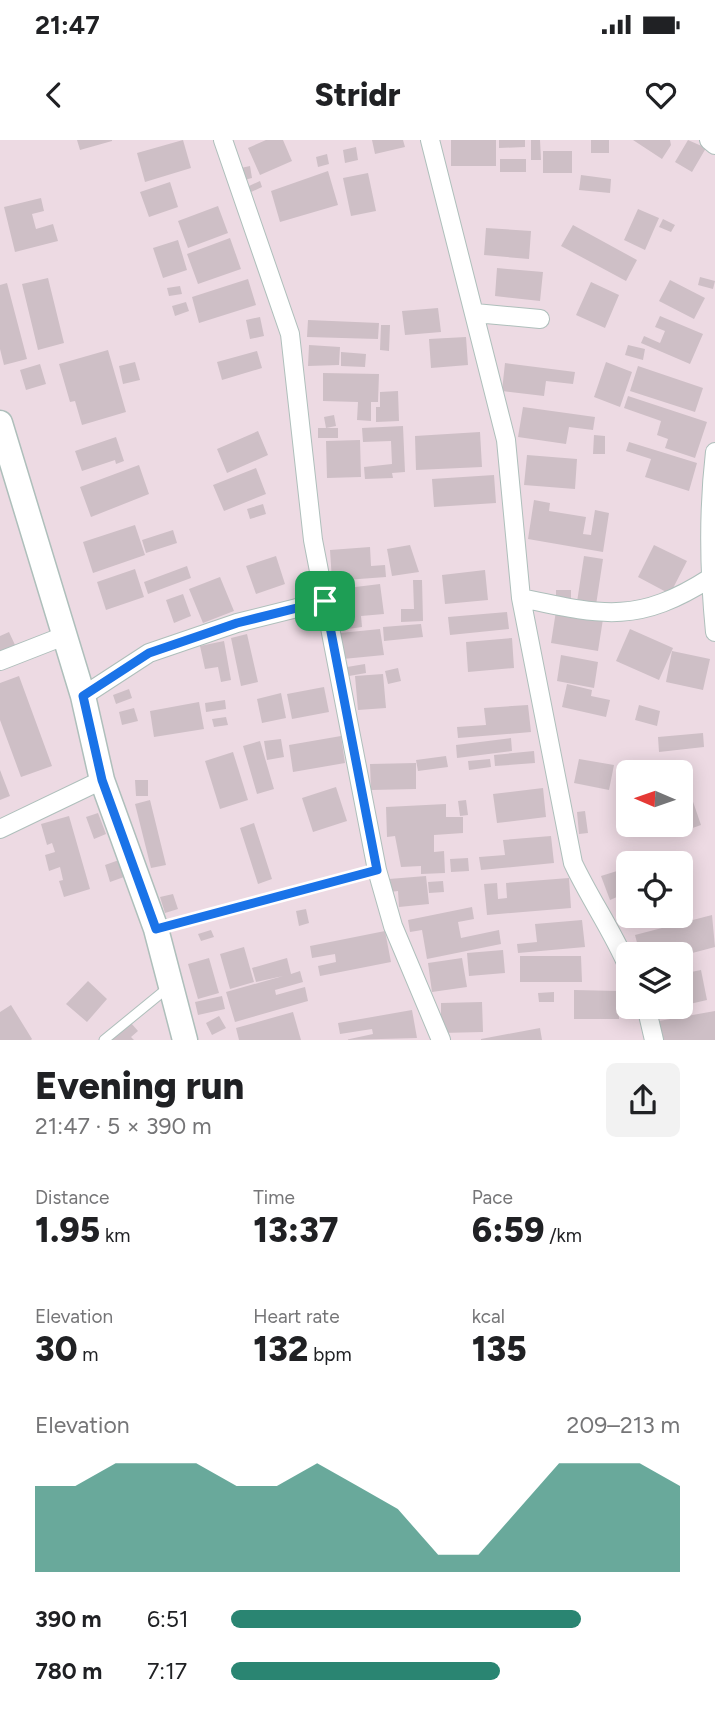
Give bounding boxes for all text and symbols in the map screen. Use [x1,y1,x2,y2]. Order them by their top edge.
text: 21:47 [35,9,100,41]
icon: back [35,76,73,114]
text: Stridr [314,76,401,114]
icon: heart [642,76,680,114]
pin [295,571,355,631]
icon: arrive [306,582,344,620]
north arrow [616,760,693,836]
map controls [616,760,693,1019]
button: locate [616,851,693,928]
button: layers [616,942,693,1019]
text: Evening run [35,1063,244,1109]
button: share [606,1063,680,1137]
text: 21:47 · 5 × 390 m [35,1112,211,1140]
text: Distance [35,1186,109,1209]
text: Time [253,1186,295,1209]
text: Pace [472,1186,513,1209]
text: 1.95 [35,1209,100,1251]
text: 13:37 [253,1209,339,1251]
text: 6:59 [472,1209,544,1251]
text: km [100,1224,130,1247]
text: /km [544,1224,582,1247]
text: Elevation [35,1305,113,1328]
text: Heart rate [253,1305,340,1328]
text: kcal [472,1305,505,1328]
text: 30 [35,1328,77,1370]
text: 132 [253,1328,308,1370]
text: 135 [472,1328,527,1370]
text: m [77,1343,98,1366]
text: bpm [308,1343,352,1366]
text: Elevation [35,1411,130,1439]
text: 209–213 m [567,1411,680,1439]
text: 390 m [35,1605,102,1633]
text: 6:51 [147,1605,189,1633]
text: 780 m [35,1657,102,1685]
text: 7:17 [147,1657,187,1685]

